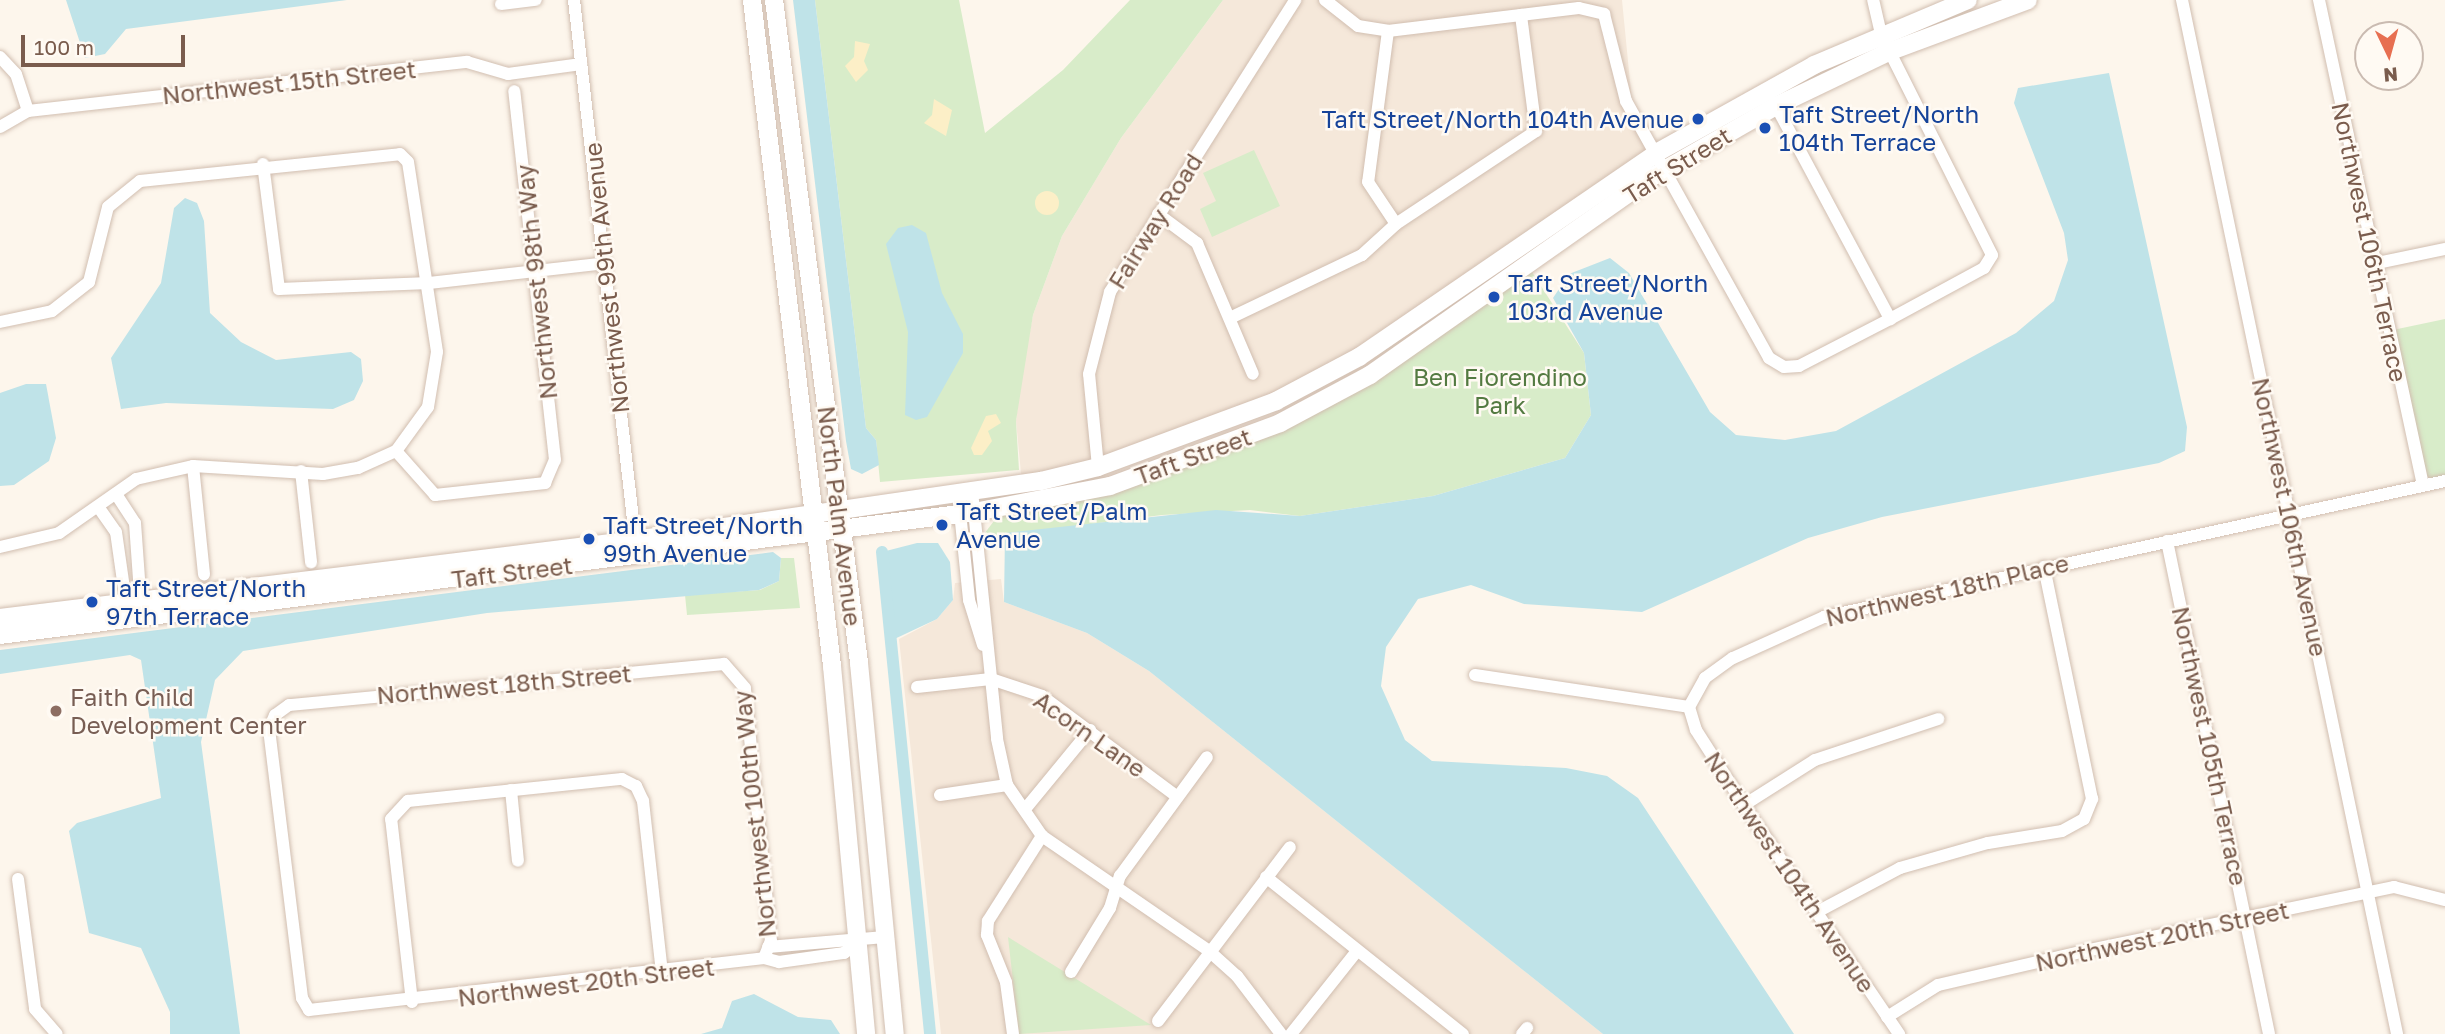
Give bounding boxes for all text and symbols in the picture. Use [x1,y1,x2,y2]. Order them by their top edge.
scale bar [24,21,189,65]
north arrow [2354,21,2424,91]
text: 100 m [34,34,94,60]
street label: Northwest 15th Street [161,54,417,110]
text: N [2383,63,2399,88]
place label: Taft Street/North 104th Terrace [1779,100,1979,156]
street label: Northwest 106th Terrace [2326,100,2414,384]
place label: Taft Street/North 104th Avenue [1321,105,1684,133]
marker: Taft Street/North 104th Avenue [1690,111,1706,127]
street label: Taft Street [1618,120,1736,210]
marker: Taft Street/North 104th Terrace [1757,120,1773,136]
street label: Northwest 99th Avenue [577,141,635,415]
street label: Fairway Road [1102,148,1208,294]
street label: Northwest 98th Way [509,163,563,401]
place label: Taft Street/North 103rd Avenue [1508,269,1708,325]
marker: Taft Street/North 103rd Avenue [1486,289,1502,305]
park label: Ben Fiorendino Park [1413,363,1587,419]
street label: Northwest 106th Avenue [2246,375,2334,659]
street label: North Palm Avenue [812,404,868,628]
street label: Taft Street [1131,422,1255,490]
place label: Taft Street/Palm Avenue [956,497,1147,553]
place label: Taft Street/North 99th Avenue [603,511,803,567]
marker: Taft Street/Palm Avenue [934,517,950,533]
marker: Taft Street/North 99th Avenue [581,531,597,547]
street label: Northwest 18th Place [1823,548,2071,632]
street label: Taft Street [450,550,574,594]
place label: Taft Street/North 97th Terrace [106,574,306,630]
marker: Taft Street/North 97th Terrace [84,594,100,610]
street label: Northwest 105th Terrace [2166,604,2254,888]
street label: Northwest 18th Street [375,659,633,709]
place label: Faith Child Development Center [70,683,307,739]
street label: Acorn Lane [1029,685,1151,783]
street label: Northwest 100th Way [727,689,781,939]
marker: Faith Child Development Center [48,703,64,719]
street label: Northwest 104th Avenue [1699,746,1881,998]
street label: Northwest 20th Street [2033,895,2291,977]
street label: Northwest 20th Street [456,952,716,1012]

